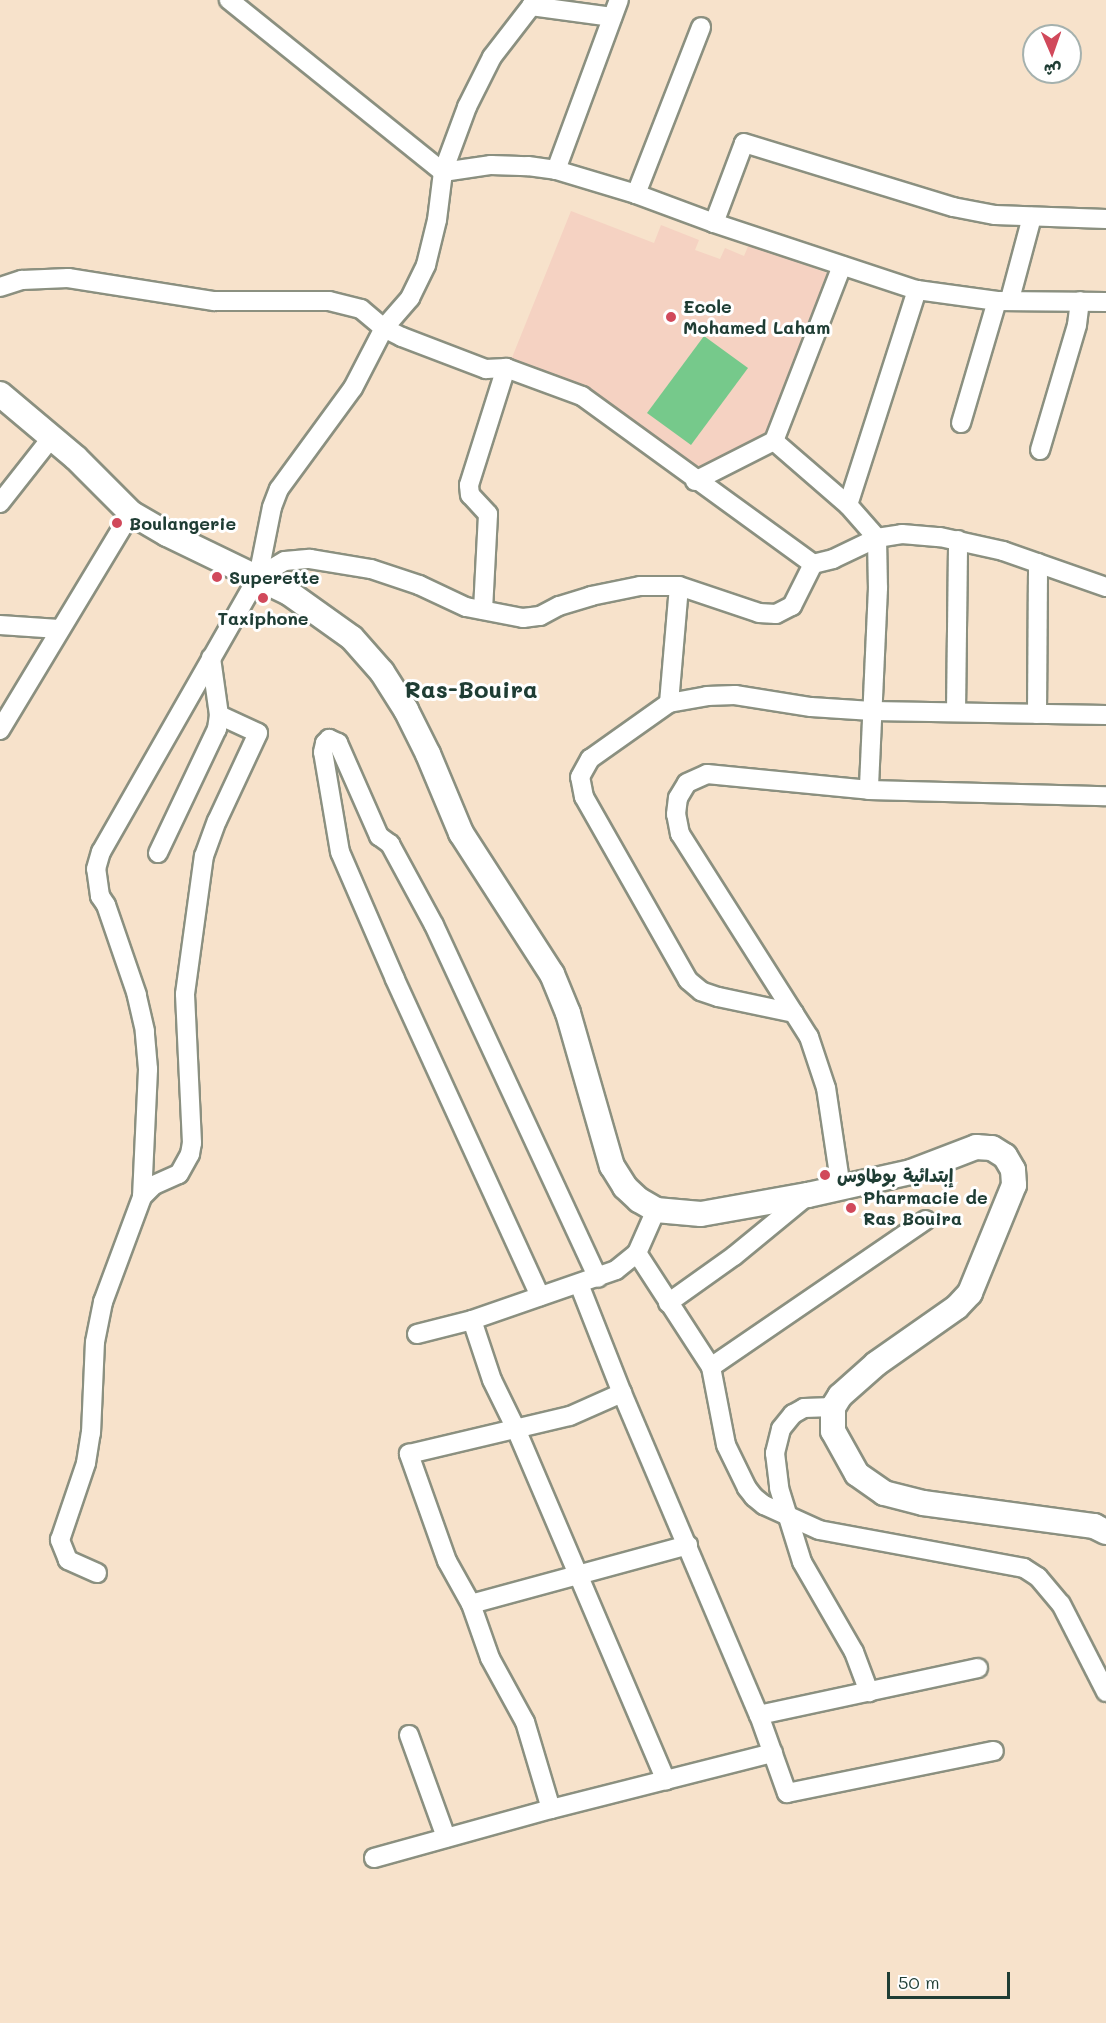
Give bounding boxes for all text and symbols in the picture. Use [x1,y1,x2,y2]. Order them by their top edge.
north arrow [1022,24,1082,84]
text: ش [1043,60,1062,81]
place label: Ecole Mohamed Laham [683,296,830,338]
marker: Ecole Mohamed Laham [664,310,678,324]
place label: Boulangerie [129,512,236,534]
marker: Boulangerie [110,516,124,530]
place label: Superette [229,566,319,588]
marker: Superette [210,570,224,584]
marker: Taxiphone [256,591,270,605]
place label: Taxiphone [217,607,309,629]
district label: Ras-Bouira [404,675,538,703]
place label: إبتدائية بوطاوس [837,1164,953,1186]
marker: إبتدائية بوطاوس [818,1168,832,1182]
place label: Pharmacie de Ras Bouira [863,1187,988,1230]
marker: Pharmacie de Ras Bouira [844,1201,858,1215]
scale bar [890,1960,1013,1998]
text: 50 m [898,1970,940,1994]

